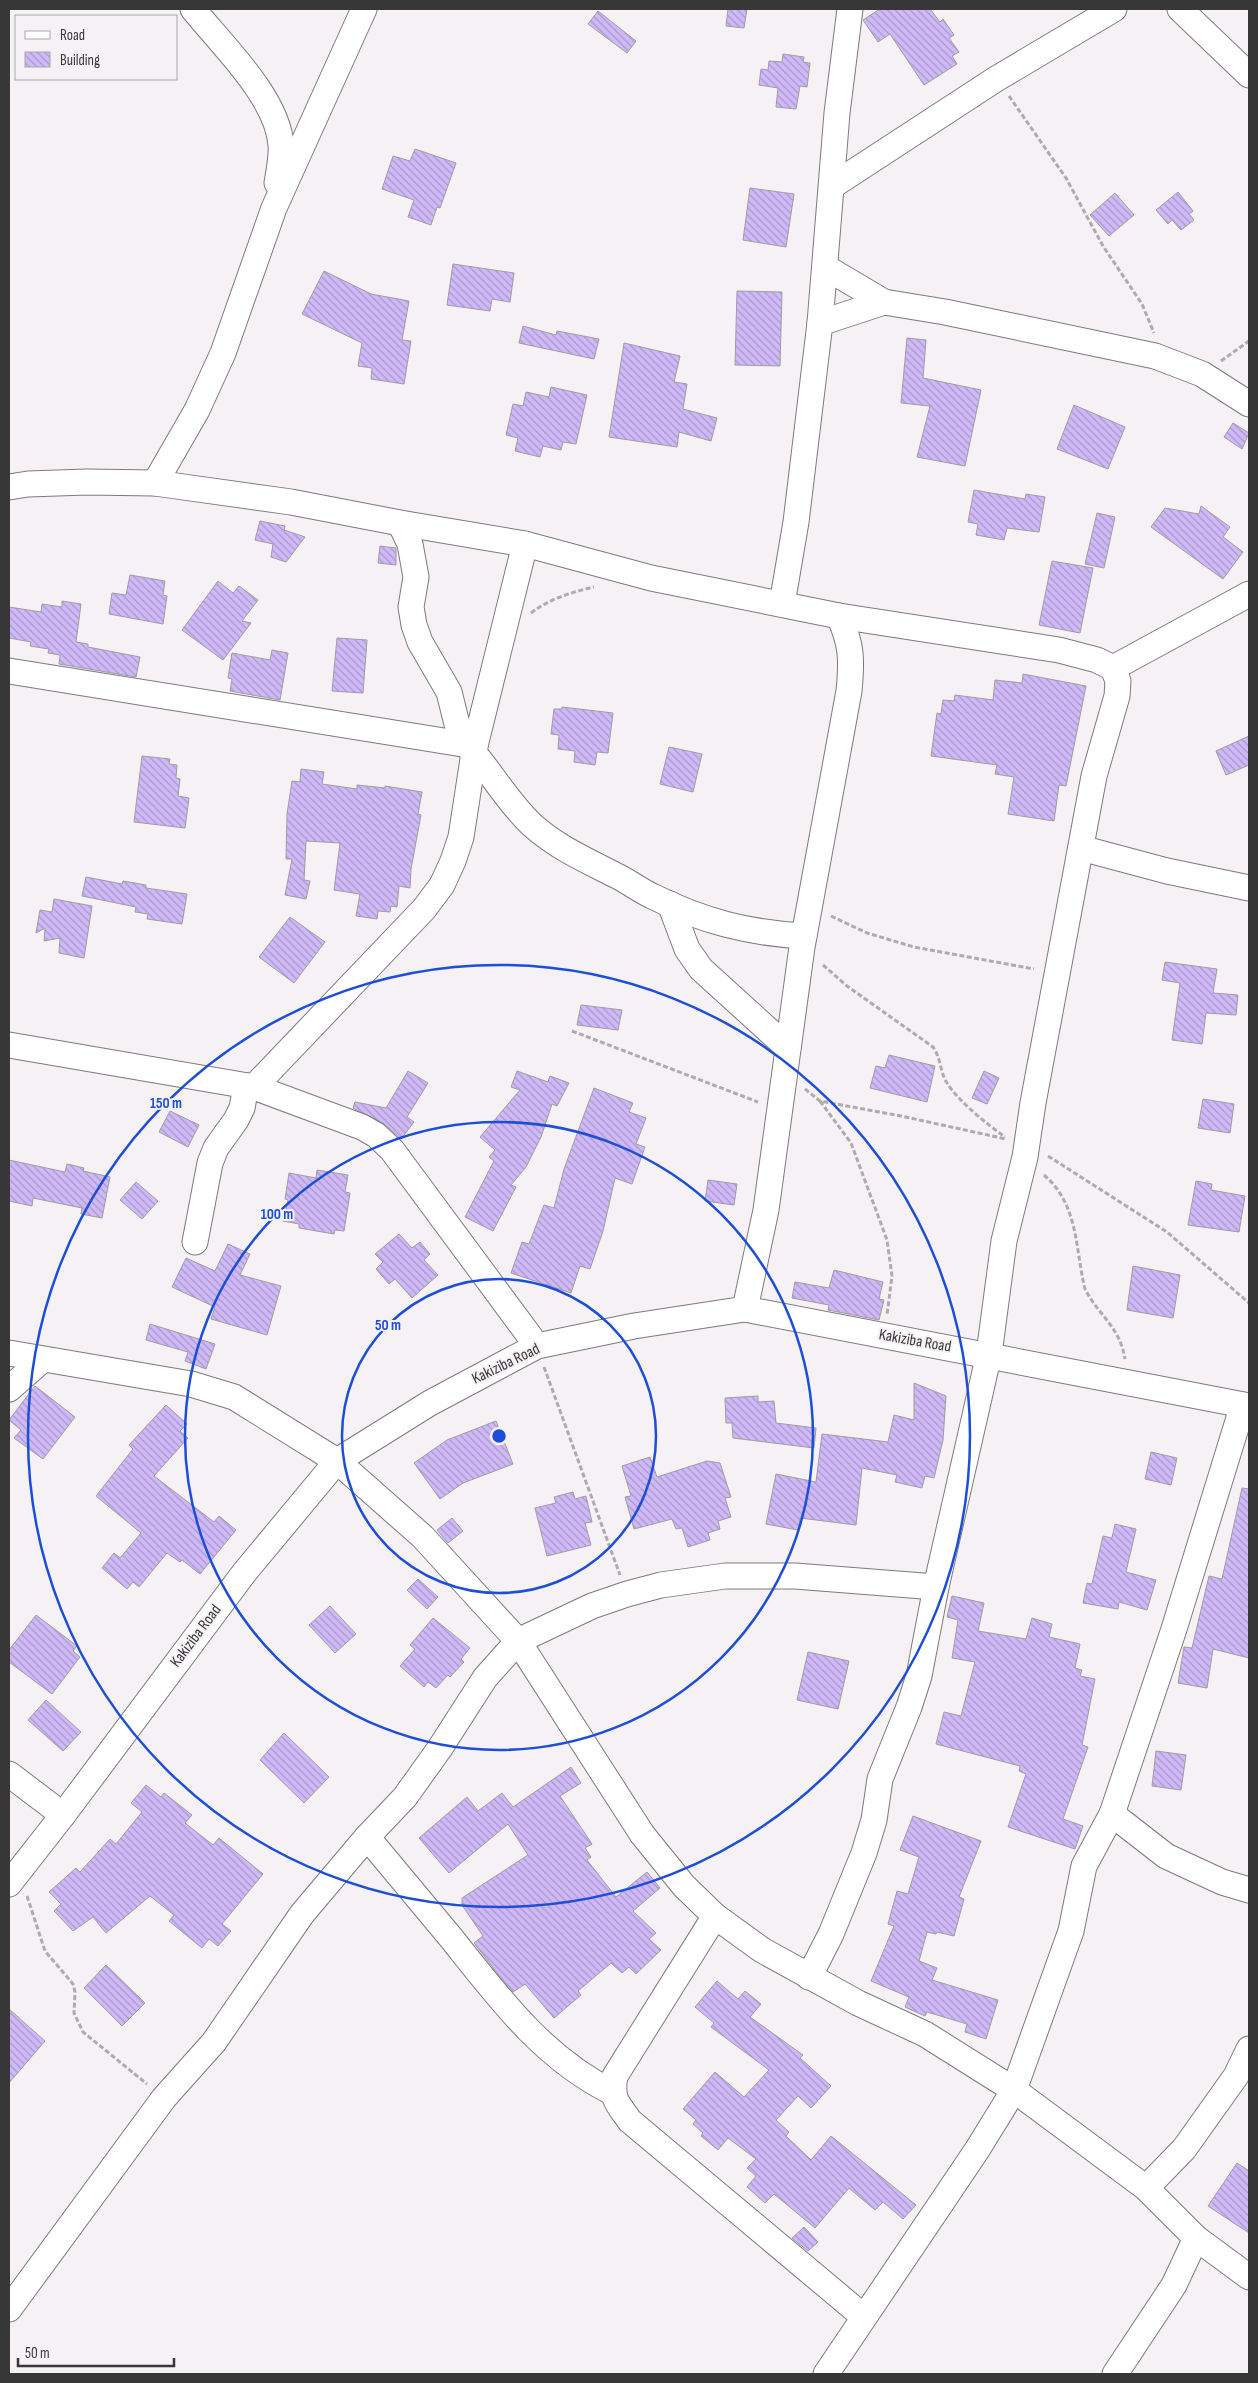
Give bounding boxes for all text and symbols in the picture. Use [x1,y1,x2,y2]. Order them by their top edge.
legend [15,15,178,80]
text: Road [60,26,85,45]
text: Building [60,51,100,70]
text: 150 m [150,1094,182,1113]
text: 100 m [261,1205,293,1224]
text: 50 m [375,1316,401,1335]
street label: Kakiziba Road [877,1325,953,1357]
street label: Kakiziba Road [469,1339,543,1389]
centre of rings [490,1427,508,1445]
street label: Kakiziba Road [166,1601,226,1671]
scale bar [18,2336,174,2368]
text: 50 m [25,2344,50,2363]

